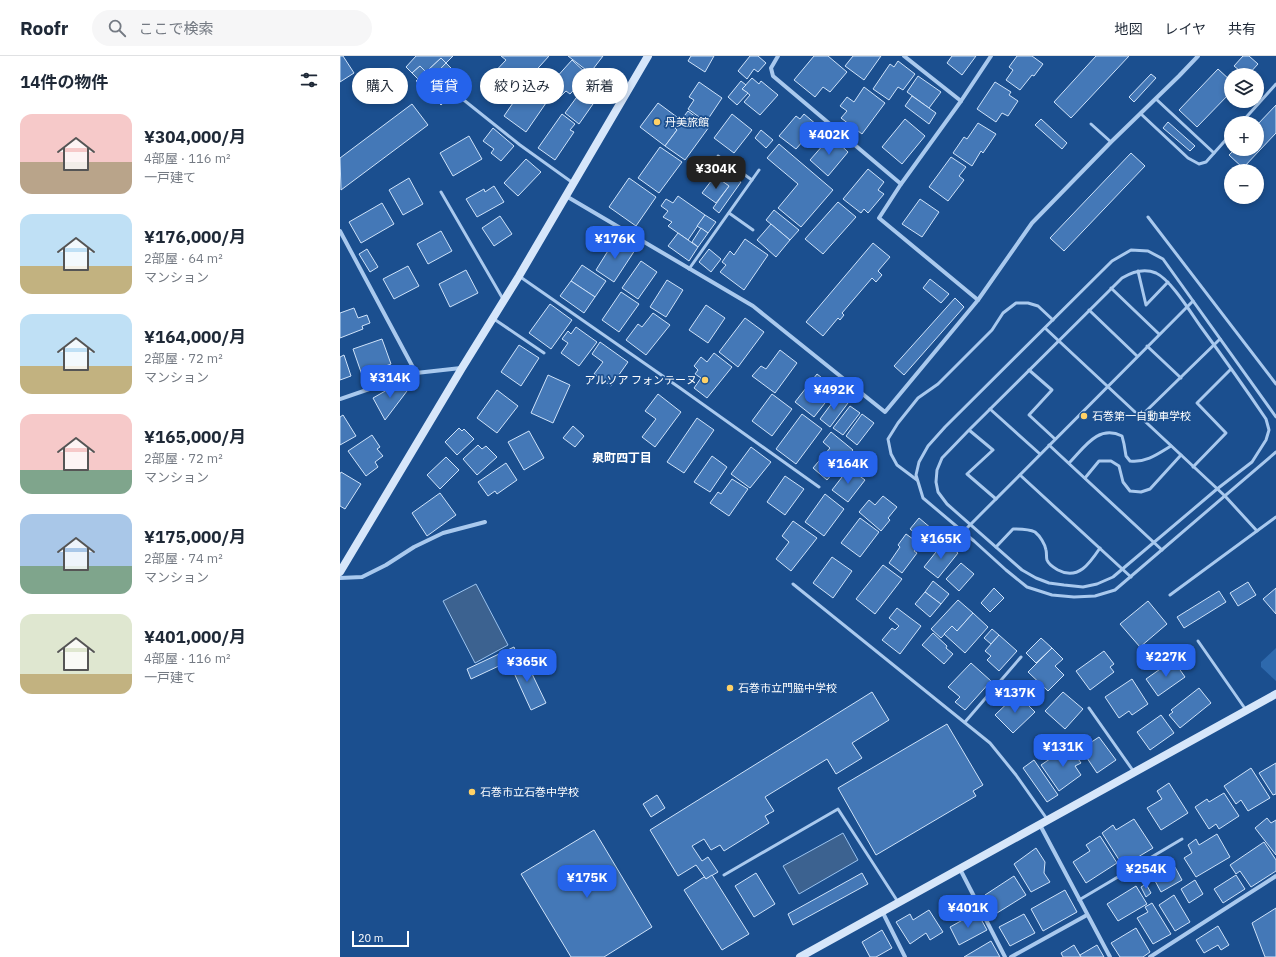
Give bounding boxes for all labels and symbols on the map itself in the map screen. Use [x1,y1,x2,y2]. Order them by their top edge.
place label: 丹美旅館 [665,115,709,129]
marker: 丹美旅館 [652,117,662,127]
pin: ¥402K [801,122,857,156]
pin: ¥304K [688,156,744,190]
pin: ¥176K [587,226,643,260]
pin: ¥314K [362,365,418,399]
place label: アルソア フォンテーヌ [585,373,697,387]
marker: アルソア フォンテーヌ [700,375,710,385]
pin: ¥492K [806,377,862,411]
place label: 石巻第一自動車学校 [1092,409,1191,423]
marker: 石巻第一自動車学校 [1079,411,1089,421]
district label: 泉町四丁目 [592,450,652,465]
pin: ¥164K [820,451,876,485]
pin: ¥165K [913,526,969,560]
pin: ¥227K [1138,644,1194,678]
pin: ¥365K [499,649,555,683]
pin: ¥137K [987,680,1043,714]
place label: 石巻市立門脇中学校 [738,681,837,695]
marker: 石巻市立門脇中学校 [725,683,735,693]
pin: ¥131K [1035,734,1091,768]
place label: 石巻市立石巻中学校 [480,785,579,799]
marker: 石巻市立石巻中学校 [467,787,477,797]
pin: ¥254K [1118,856,1174,890]
pin: ¥175K [559,865,615,899]
pin: ¥401K [940,895,996,929]
scale bar [352,929,409,948]

